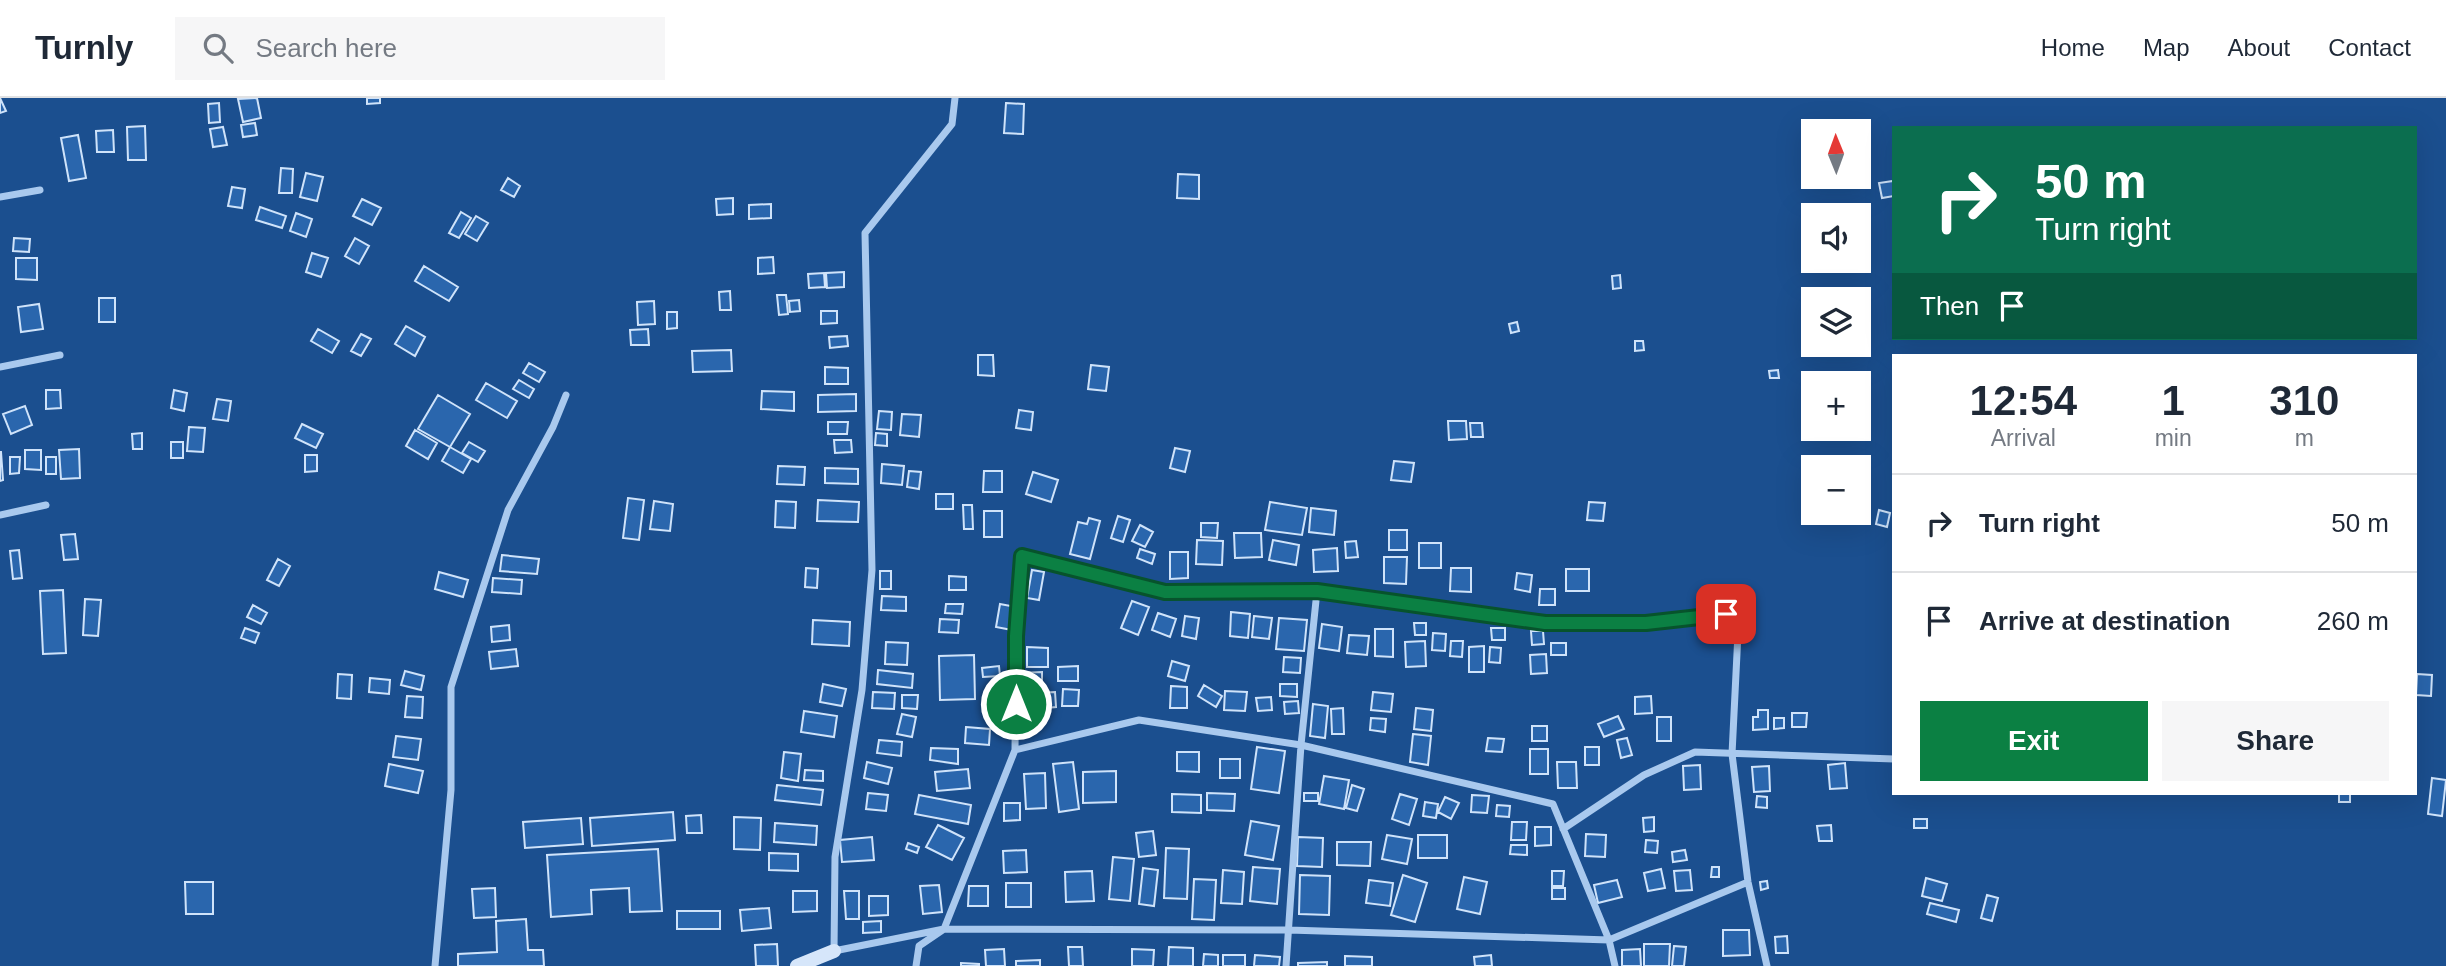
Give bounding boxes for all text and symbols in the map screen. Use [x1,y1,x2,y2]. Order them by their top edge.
search box [175,17,665,80]
text: Turnly [35,29,133,66]
icon: search [199,29,237,67]
text: Search here [255,33,397,63]
text: Home [2041,34,2105,61]
text: Map [2143,34,2190,61]
text: About [2228,34,2290,61]
text: Contact [2328,34,2411,61]
north arrow [1801,119,1871,189]
map controls [1801,119,1871,525]
icon: right [1920,154,2011,245]
text: 50 m [2035,154,2147,208]
button: sound [1801,203,1871,273]
text: Turn right [2035,211,2171,247]
button: layers [1801,287,1871,357]
icon: arrive [1993,287,2031,325]
text: Then [1920,291,1979,321]
button: + [1801,371,1871,441]
text: 12:54 [1970,377,2077,424]
text: 1 [2161,377,2185,424]
text: 310 [2269,377,2339,424]
text: Arrival [1991,425,2056,451]
text: min [2155,425,2192,451]
text: m [2295,425,2314,451]
button: − [1801,455,1871,525]
icon: right [1920,504,1958,542]
text: Turn right [1979,508,2100,538]
text: 50 m [2331,508,2389,538]
pin [1696,584,1756,644]
icon: arrive [1707,595,1745,633]
icon: arrive [1920,602,1958,640]
text: Arrive at destination [1979,606,2230,636]
text: 260 m [2317,606,2389,636]
position arrow [979,667,1053,741]
button: Exit [1920,701,2148,781]
button: Share [2162,701,2389,781]

